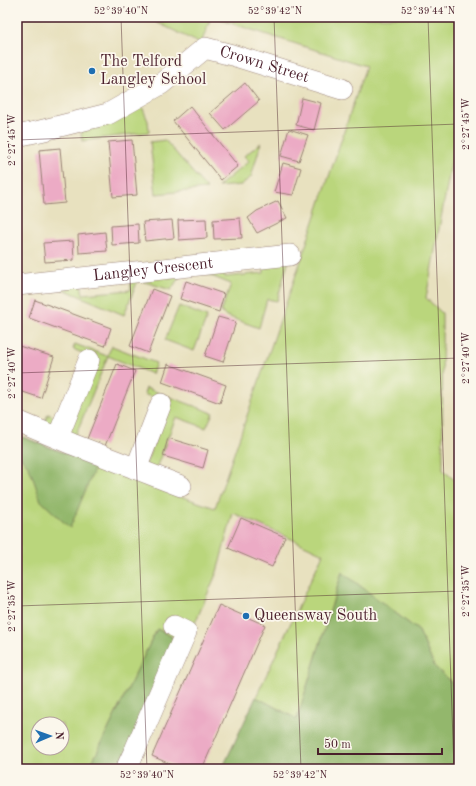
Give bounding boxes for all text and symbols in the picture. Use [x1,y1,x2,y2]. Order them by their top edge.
text: 52°39'40"N [94,6,149,16]
text: 52°39'42"N [248,6,303,16]
text: 52°39'44"N [401,6,456,16]
street label: Crown Street [218,44,311,86]
place label: The Telford Langley School [100,54,206,88]
marker: The Telford Langley School [87,66,97,76]
text: 2°27'45"W [461,98,471,150]
text: 2°27'45"W [7,114,17,166]
street label: Langley Crescent [92,255,214,285]
text: 2°27'40"W [461,332,471,384]
text: 2°27'40"W [7,347,17,399]
text: 2°27'35"W [461,565,471,617]
text: 2°27'35"W [7,580,17,632]
place label: Queensway South [254,608,378,624]
marker: Queensway South [241,611,251,621]
north arrow [30,716,70,756]
scale bar [318,730,442,756]
text: N [53,731,64,741]
text: 50 m [324,738,351,751]
text: 52°39'40"N [120,770,175,780]
text: 52°39'42"N [273,770,328,780]

